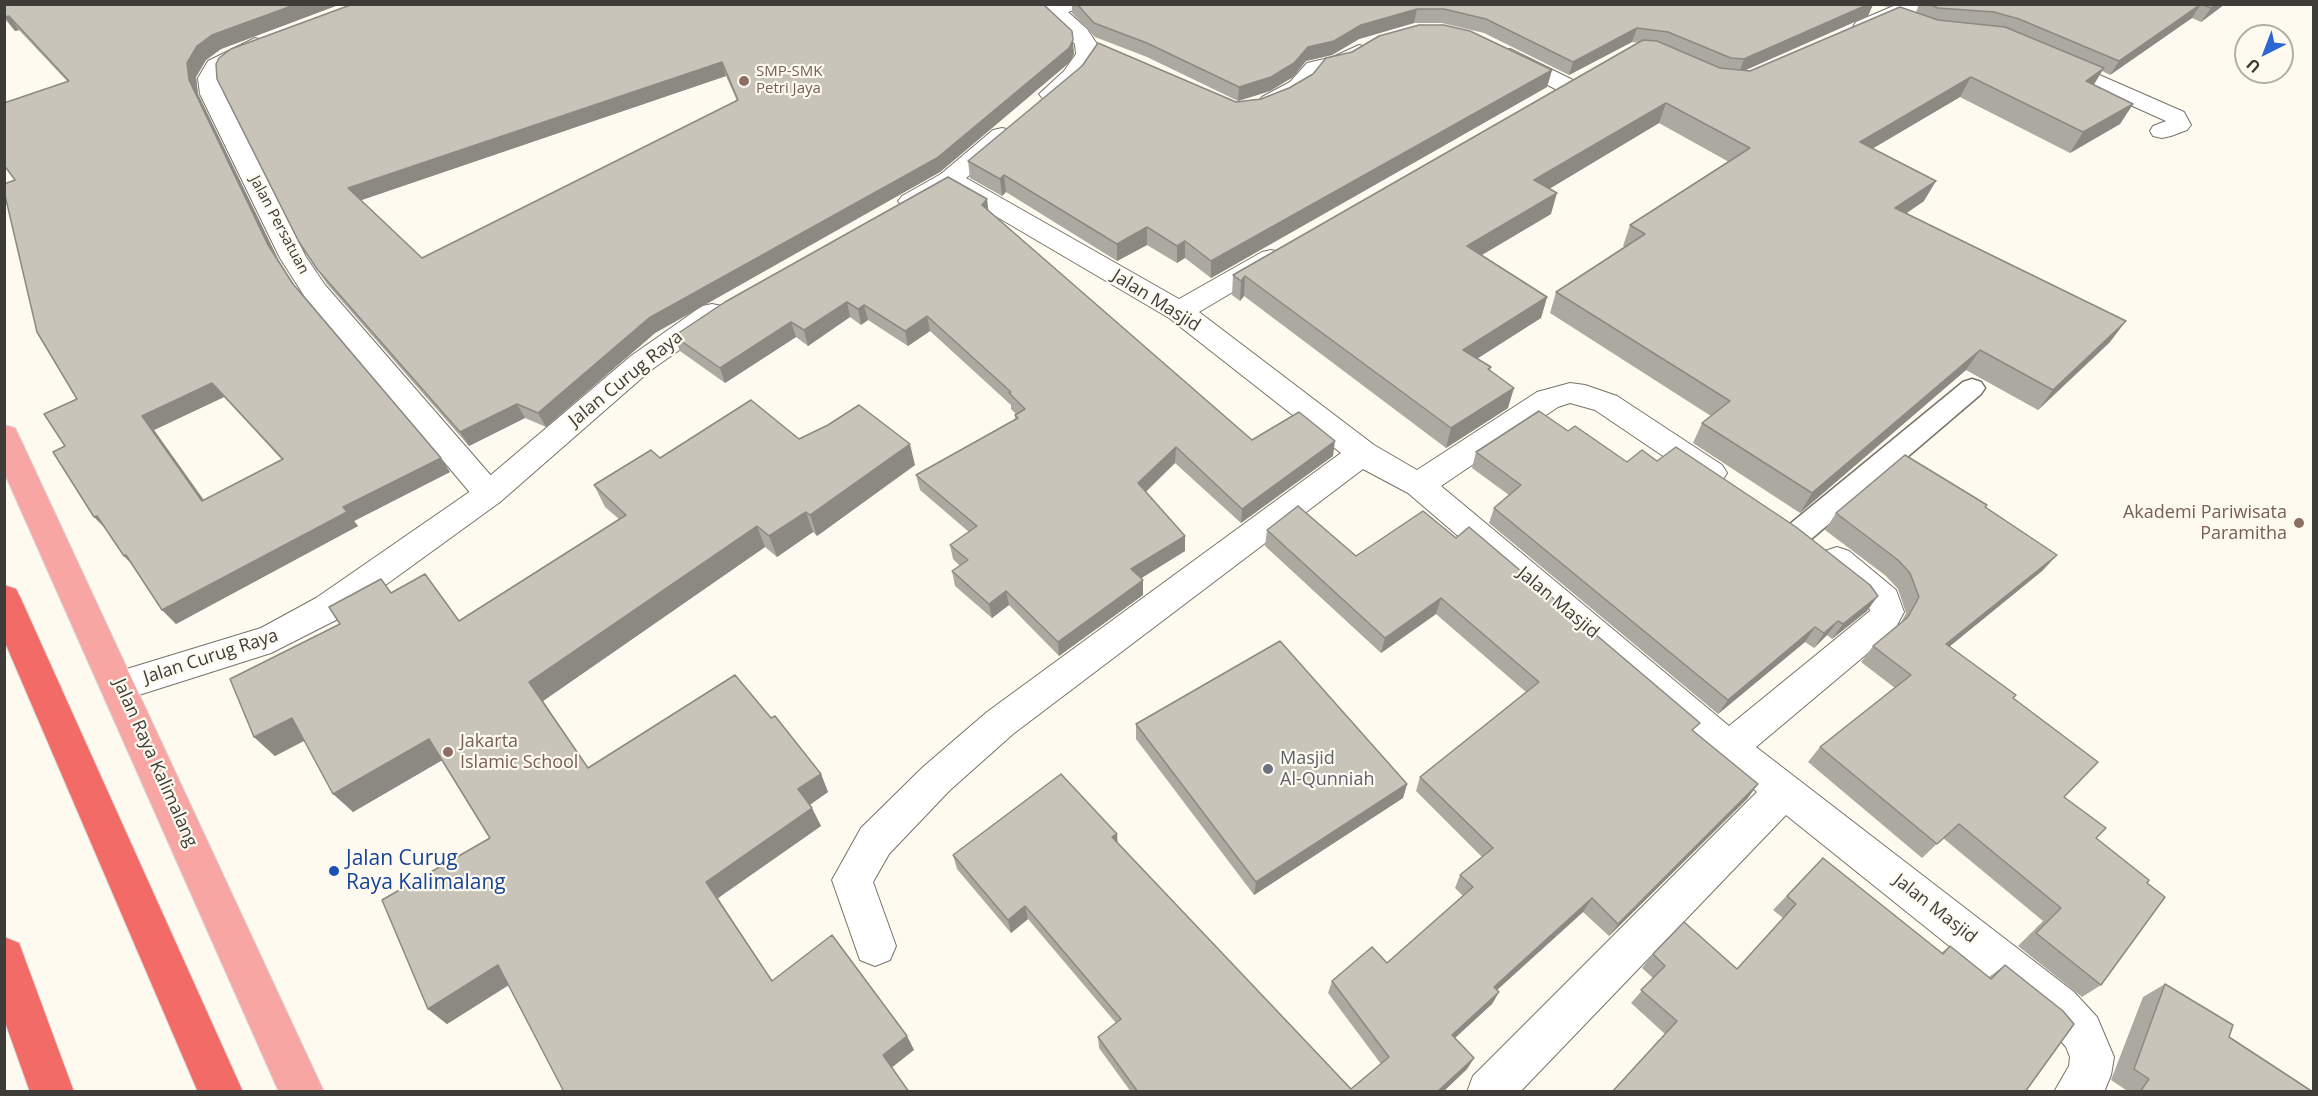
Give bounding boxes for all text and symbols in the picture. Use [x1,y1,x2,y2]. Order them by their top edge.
north arrow [2234,24,2294,84]
text: U [2241,54,2265,78]
place label: SMP-SMK Petri Jaya [756,63,822,98]
marker: SMP-SMK Petri Jaya [737,74,751,88]
street label: Jalan Persatuan [246,173,312,277]
street label: Jalan Masjid [1108,265,1204,337]
street label: Jalan Curug Raya [565,326,687,432]
place label: Akademi Pariwisata Paramitha [2123,502,2287,544]
marker: Akademi Pariwisata Paramitha [2292,516,2306,530]
street label: Jalan Masjid [1513,563,1603,643]
street label: Jalan Curug Raya [141,625,281,689]
street label: Jalan Raya Kalimalang [108,675,202,851]
place label: Jakarta Islamic School [460,731,578,774]
marker: Jakarta Islamic School [441,745,455,759]
place label: Masjid Al-Qunniah [1280,748,1374,790]
marker: Masjid Al-Qunniah [1261,762,1275,776]
place label: Jalan Curug Raya Kalimalang [346,846,506,896]
marker: Jalan Curug Raya Kalimalang [327,864,341,878]
street label: Jalan Masjid [1889,870,1981,948]

